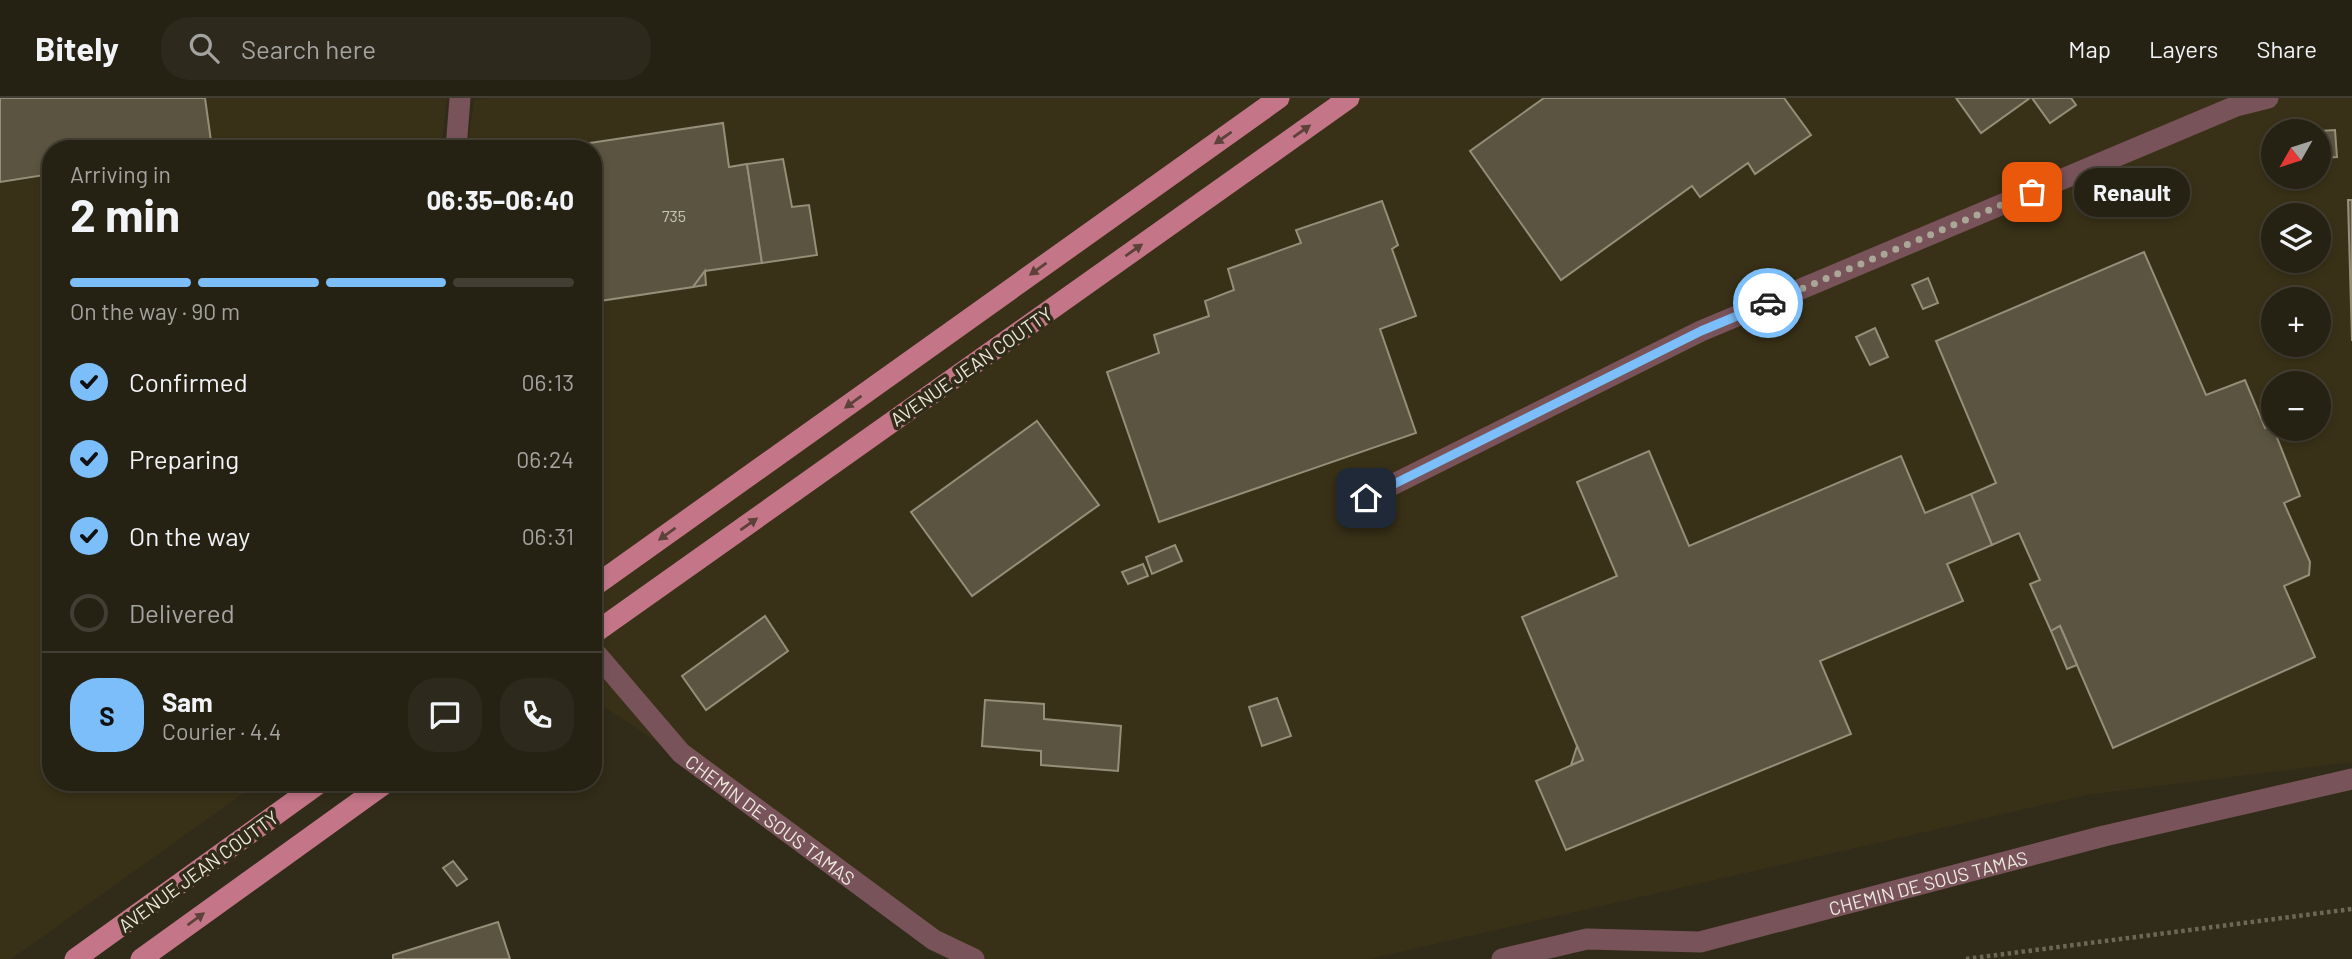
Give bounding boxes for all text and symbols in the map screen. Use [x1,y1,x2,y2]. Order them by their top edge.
search box [161,17,651,80]
text: Bitely [35,28,119,68]
icon: search [185,29,223,67]
text: Search here [241,33,376,64]
text: Map [2068,34,2111,63]
text: Layers [2149,34,2218,63]
text: Share [2256,34,2317,63]
north arrow [2261,119,2331,189]
map controls [2261,119,2331,441]
one-way arrow [1293,124,1311,138]
one-way arrow [1214,130,1232,144]
text: Arriving in [70,160,171,188]
pin [2002,162,2062,222]
callout: Renault [2074,168,2190,217]
icon: bag [2013,173,2051,211]
text: Renault [2093,178,2171,206]
text: 06:35–06:40 [427,184,574,215]
text: 2 min [70,186,180,241]
button: layers [2261,203,2331,273]
house number: 735 [662,206,686,225]
one-way arrow [1125,243,1143,257]
one-way arrow [1029,262,1047,276]
courier [1733,268,1803,338]
icon: car [1749,284,1787,322]
button: + [2261,287,2331,357]
text: On the way · 90 m [70,297,240,325]
street label: AVENUE JEAN COUTTY [886,301,1056,431]
icon: check [70,363,108,401]
text: Confirmed [129,366,248,397]
text: 06:13 [521,368,574,396]
button: − [2261,371,2331,441]
one-way arrow [843,395,862,409]
icon: check [70,440,108,478]
text: Preparing [129,443,239,474]
text: 06:24 [516,445,574,473]
pin [1336,468,1396,528]
icon: home [1347,479,1385,517]
icon: check [70,517,108,555]
one-way arrow [740,517,758,531]
text: On the way [129,520,250,551]
text: 06:31 [522,522,574,550]
one-way arrow [658,527,676,541]
text: Delivered [129,597,235,628]
button: chat [408,678,482,752]
button: phone [500,678,574,752]
text: Sam [162,686,213,717]
text: S [99,700,115,731]
text: Courier · 4.4 [162,717,281,745]
street label: CHEMIN DE SOUS TAMAS [682,749,860,889]
street label: AVENUE JEAN COUTTY [113,805,283,937]
street label: CHEMIN DE SOUS TAMAS [1826,845,2030,919]
one-way arrow [187,912,205,926]

